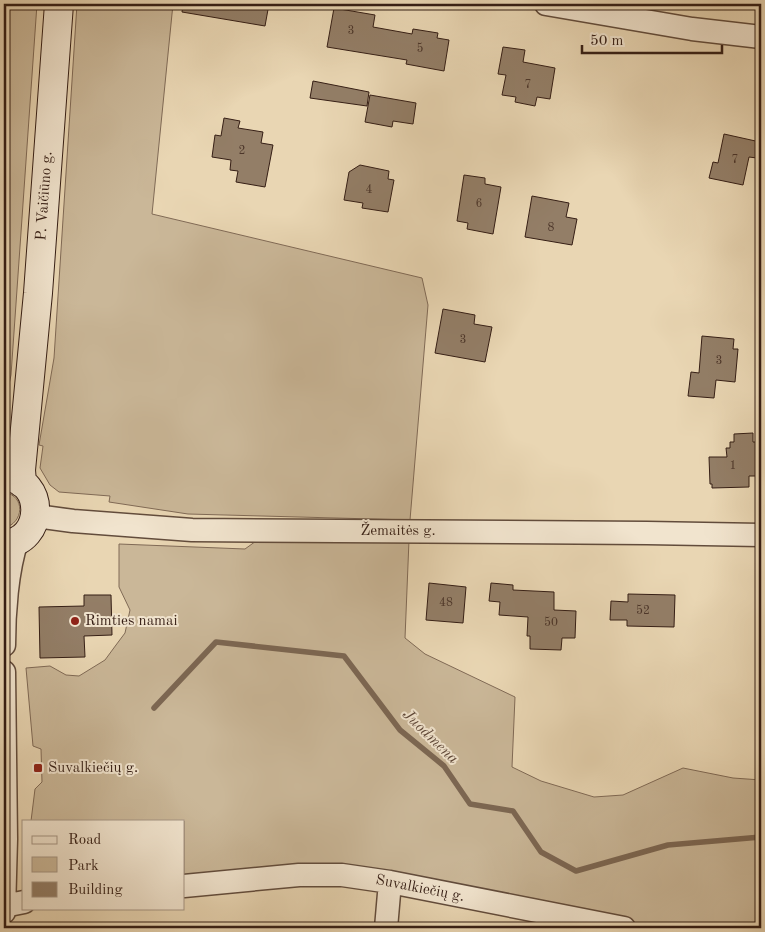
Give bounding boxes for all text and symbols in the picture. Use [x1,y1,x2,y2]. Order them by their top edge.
scale bar [582,22,722,54]
house number: 3 [348,25,354,37]
text: 50 m [590,34,624,49]
house number: 5 [417,42,424,55]
house number: 7 [525,79,531,91]
house number: 2 [239,145,245,157]
street label: P. Vaičiūno g. [34,151,56,241]
house number: 7 [732,154,738,166]
house number: 4 [366,184,373,196]
house number: 6 [476,198,483,210]
house number: 8 [548,222,555,234]
house number: 3 [460,334,466,346]
house number: 3 [716,355,722,367]
house number: 1 [730,460,736,472]
street label: Žemaitės g. [360,521,436,539]
house number: 48 [439,597,453,609]
house number: 52 [636,604,650,617]
place label: Rimties namai [85,614,178,629]
marker: Rimties namai [69,615,81,627]
house number: 50 [544,616,558,629]
water label: Juodmena [399,707,461,768]
place label: Suvalkiečių g. [48,761,138,776]
marker: Suvalkiečių g. [32,762,44,774]
legend [22,820,185,910]
text: Road [68,833,102,848]
text: Park [68,859,99,874]
street label: Suvalkiečių g. [374,873,466,905]
text: Building [68,883,123,898]

